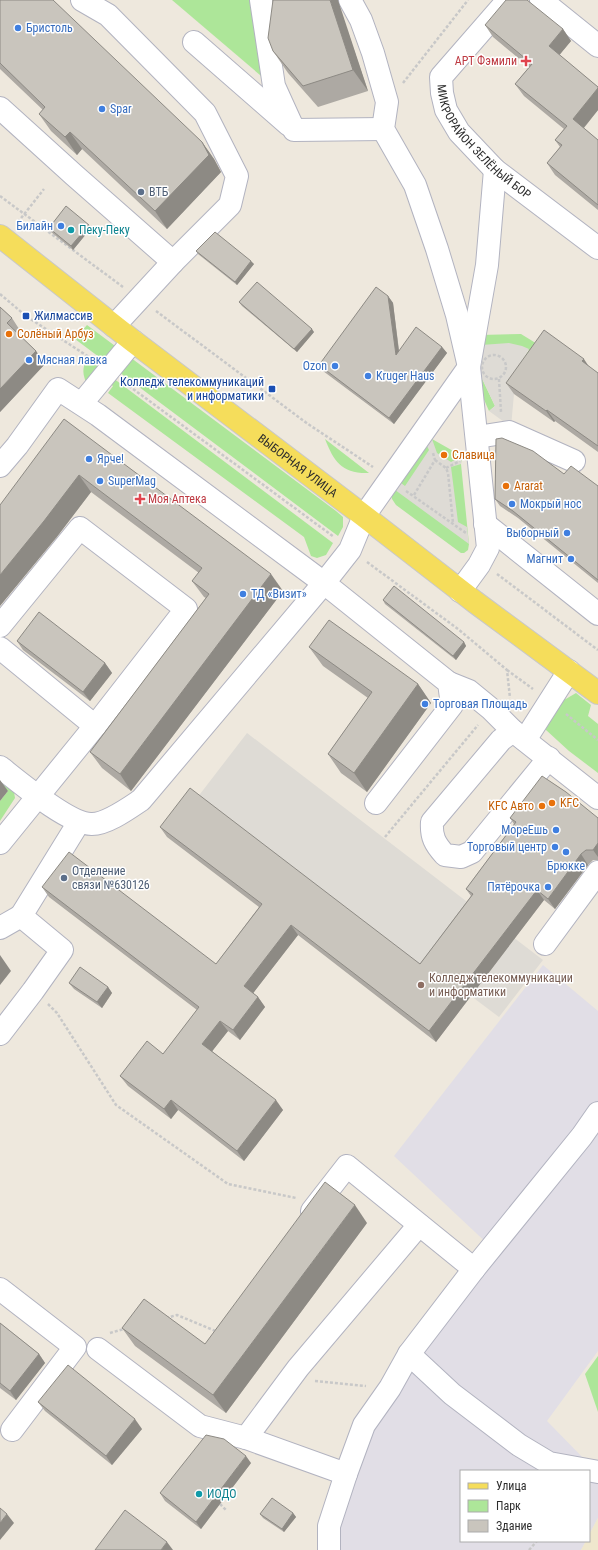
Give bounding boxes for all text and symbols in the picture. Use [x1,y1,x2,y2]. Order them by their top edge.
place label: Бристоль [26,21,73,35]
marker: Бристоль [13,23,23,33]
place label: АРТ Фэмили [455,54,517,68]
marker: АРТ Фэмили [520,55,532,67]
street label: МИКРОРАЙОН ЗЕЛЁНЫЙ БОР [434,84,534,202]
place label: Spar [110,102,132,116]
marker: Spar [97,104,107,114]
place label: ВТБ [149,185,169,199]
marker: ВТБ [136,187,146,197]
place label: Билайн [16,219,53,233]
marker: Билайн [56,221,66,231]
place label: Пеку-Пеку [79,223,130,237]
marker: Пеку-Пеку [66,225,76,235]
place label: Жилмассив [34,309,92,323]
marker: Жилмассив [21,311,31,321]
place label: Солёный Арбуз [17,327,94,341]
marker: Солёный Арбуз [4,329,14,339]
place label: Мясная лавка [37,353,107,367]
marker: Мясная лавка [24,355,34,365]
place label: Ozon [303,359,327,373]
marker: Ozon [330,361,340,371]
place label: Kruger Haus [376,369,434,383]
marker: Kruger Haus [363,371,373,381]
place label: Колледж телекоммуникаций и информатики [120,375,264,403]
marker: Колледж телекоммуникаций и информатики [267,384,277,394]
street label: ВЫБОРНАЯ УЛИЦА [255,431,340,500]
place label: Славица [452,448,495,462]
marker: Славица [439,450,449,460]
place label: Ярче! [97,452,124,466]
marker: Ярче! [84,454,94,464]
place label: SuperMag [108,474,156,488]
marker: SuperMag [95,476,105,486]
place label: Ararat [514,479,543,493]
marker: Ararat [501,481,511,491]
place label: Моя Аптека [148,492,207,506]
marker: Моя Аптека [135,494,145,504]
place label: Мокрый нос [520,497,582,511]
marker: Мокрый нос [507,499,517,509]
place label: Выборный [506,526,559,540]
marker: Выборный [562,528,572,538]
place label: Магнит [526,552,563,566]
marker: Магнит [566,554,576,564]
place label: ТД «Визит» [251,587,307,601]
marker: ТД «Визит» [238,589,248,599]
place label: Торговая Площадь [433,697,528,711]
marker: Торговая Площадь [420,699,430,709]
place label: KFC [560,796,579,810]
marker: KFC [547,798,557,808]
place label: KFC Авто [488,799,534,813]
marker: KFC Авто [537,801,547,811]
place label: МореЕшь [501,823,548,837]
marker: МореЕшь [551,825,561,835]
place label: Торговый центр [467,840,547,854]
marker: Торговый центр [550,842,560,852]
marker: Брюкке [561,847,571,857]
place label: Брюкке [547,859,585,873]
place label: Отделение связи №630126 [72,864,150,892]
marker: Отделение связи №630126 [59,873,69,883]
place label: Пятёрочка [487,880,540,894]
marker: Пятёрочка [543,882,553,892]
place label: Колледж телекоммуникации и информатики [429,971,573,999]
marker: Колледж телекоммуникации и информатики [416,980,426,990]
legend [460,1470,590,1542]
text: Улица [496,1479,527,1493]
place label: ИОДО [207,1487,236,1501]
marker: ИОДО [194,1489,204,1499]
text: Парк [496,1499,521,1513]
text: Здание [496,1519,533,1533]

